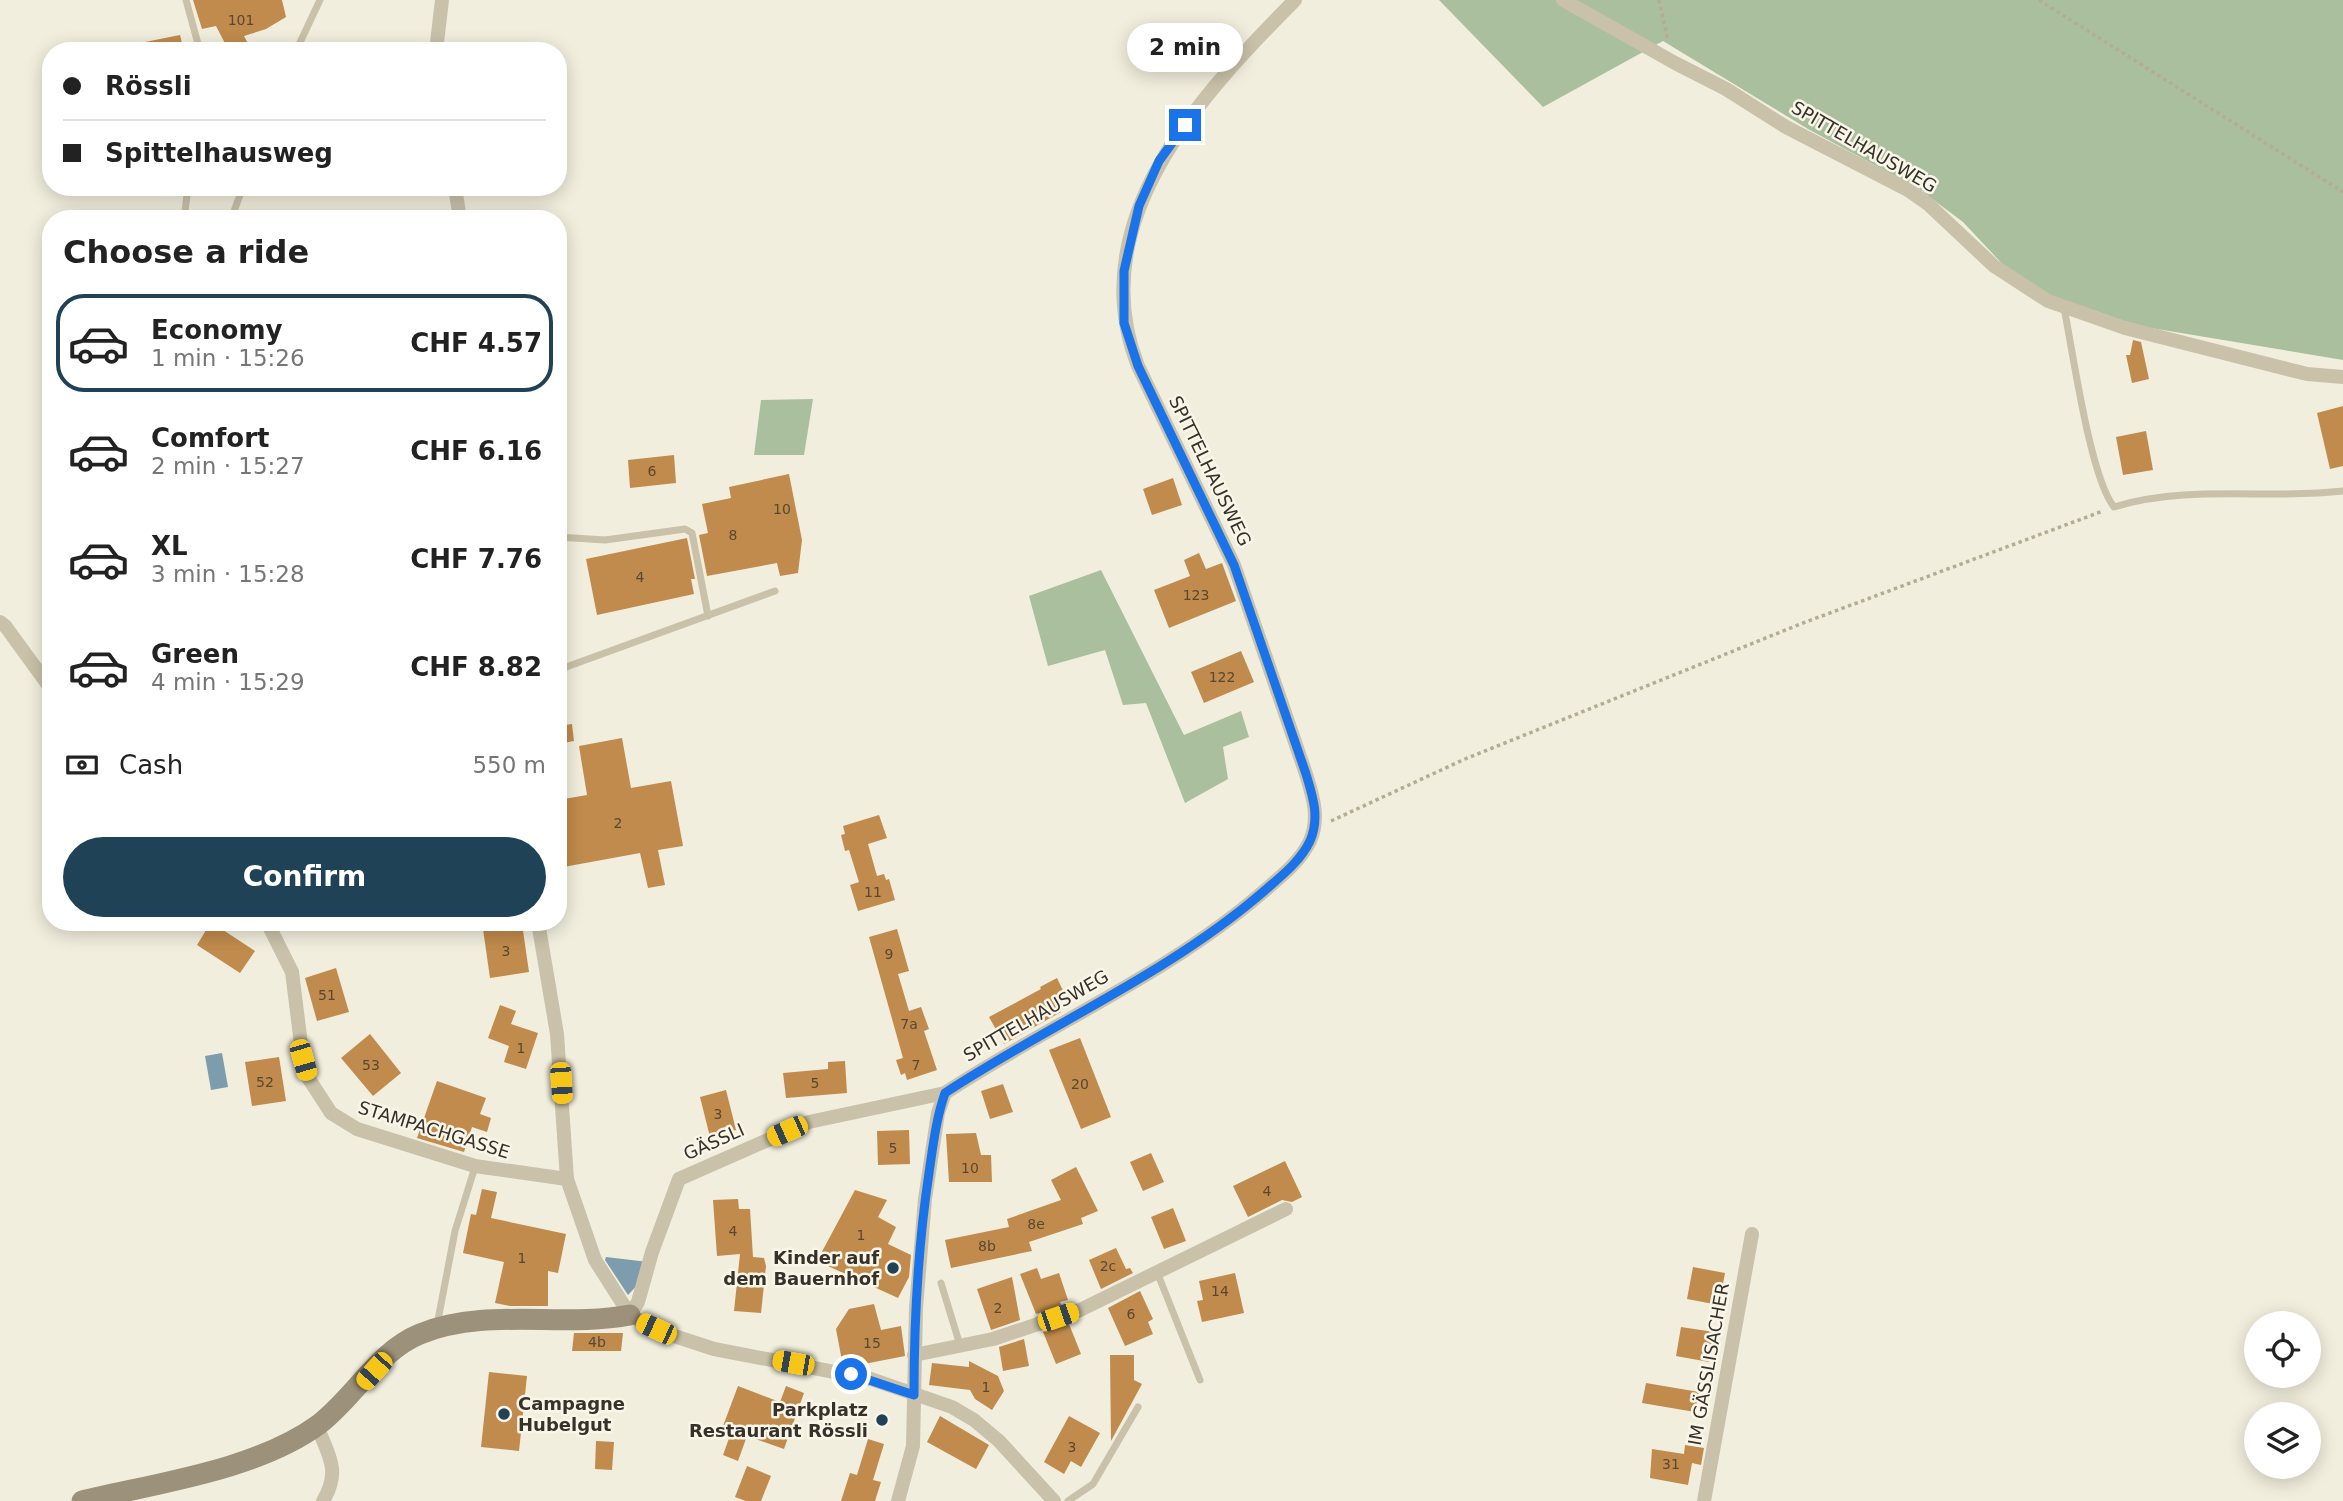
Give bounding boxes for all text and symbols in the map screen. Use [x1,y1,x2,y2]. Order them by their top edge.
house number: 101 [228,12,254,28]
callout: 2 min [1127,24,1243,72]
text: 2 min [1149,34,1221,60]
text: Rössli [105,71,192,101]
street label: SPITTELHAUSWEG [1788,96,1941,197]
route end [1169,109,1201,141]
text: Spittelhausweg [105,138,333,168]
text: Choose a ride [63,233,309,271]
icon: car [67,312,130,375]
text: Economy [151,315,282,345]
text: CHF 4.57 [410,328,542,358]
text: 1 min · 15:26 [151,345,305,371]
street label: SPITTELHAUSWEG [1165,392,1256,549]
icon: car [67,420,130,483]
text: Comfort [151,423,269,453]
text: CHF 6.16 [410,436,542,466]
text: 2 min · 15:27 [151,453,305,479]
house number: 6 [648,463,657,479]
house number: 10 [773,501,791,517]
house number: 8 [729,527,737,543]
icon: car [67,528,130,591]
text: XL [151,531,188,561]
text: CHF 7.76 [410,544,542,574]
text: 3 min · 15:28 [151,561,305,587]
house number: 4 [636,569,645,585]
house number: 123 [1183,587,1209,603]
icon: car [67,636,130,699]
text: Green [151,639,239,669]
text: CHF 8.82 [410,652,542,682]
text: 4 min · 15:29 [151,669,305,695]
house number: 122 [1209,669,1235,685]
icon: cash [63,746,101,784]
text: Cash [119,750,183,780]
text: 550 m [472,752,546,778]
house number: 2 [614,815,622,831]
button: Confirm [63,837,546,917]
house number: 11 [864,884,882,900]
house number: 3 [502,943,510,959]
house number: 9 [885,946,893,962]
street label: SPITTELHAUSWEG [959,965,1112,1066]
house number: 51 [318,987,336,1003]
house number: 7a [900,1016,918,1032]
car [288,1037,319,1083]
house number: 1 [517,1040,525,1056]
house number: 53 [362,1057,380,1073]
house number: 7 [912,1057,920,1073]
car [550,1061,573,1105]
house number: 52 [256,1074,274,1090]
house number: 5 [811,1075,819,1091]
house number: 20 [1071,1076,1089,1092]
street label: STAMPACHGASSE [356,1097,512,1163]
house number: 3 [714,1106,722,1122]
car [764,1113,811,1149]
street label: GÄSSLI [680,1119,748,1164]
house number: 5 [889,1140,897,1156]
house number: 10 [961,1160,979,1176]
house number: 4 [1263,1183,1272,1199]
house number: 8e [1027,1216,1045,1232]
house number: 4 [729,1223,738,1239]
house number: 1 [857,1227,865,1243]
house number: 8b [978,1238,996,1254]
place label: Kinder auf dem Bauernhof [723,1247,879,1289]
house number: 1 [518,1250,526,1266]
house number: 2c [1100,1258,1116,1274]
marker: Kinder auf dem Bauernhof [885,1260,901,1276]
street label: IM GÄSSLISACHER [1684,1281,1733,1447]
house number: 14 [1211,1283,1229,1299]
house number: 2 [994,1300,1002,1316]
car [1035,1300,1082,1334]
house number: 6 [1127,1306,1136,1322]
car [633,1311,680,1347]
map controls [2244,1311,2321,1479]
button: locate [2244,1311,2321,1388]
house number: 4b [588,1334,606,1350]
house number: 15 [863,1335,881,1351]
car [353,1348,396,1394]
car [771,1349,816,1377]
route start [835,1358,867,1390]
house number: 1 [982,1379,990,1395]
place label: Campagne Hubelgut [518,1393,625,1435]
place label: Parkplatz Restaurant Rössli [689,1399,868,1441]
button: layers [2244,1402,2321,1479]
marker: Campagne Hubelgut [496,1406,512,1422]
marker: Parkplatz Restaurant Rössli [874,1412,890,1428]
house number: 3 [1068,1439,1076,1455]
house number: 31 [1662,1456,1680,1472]

